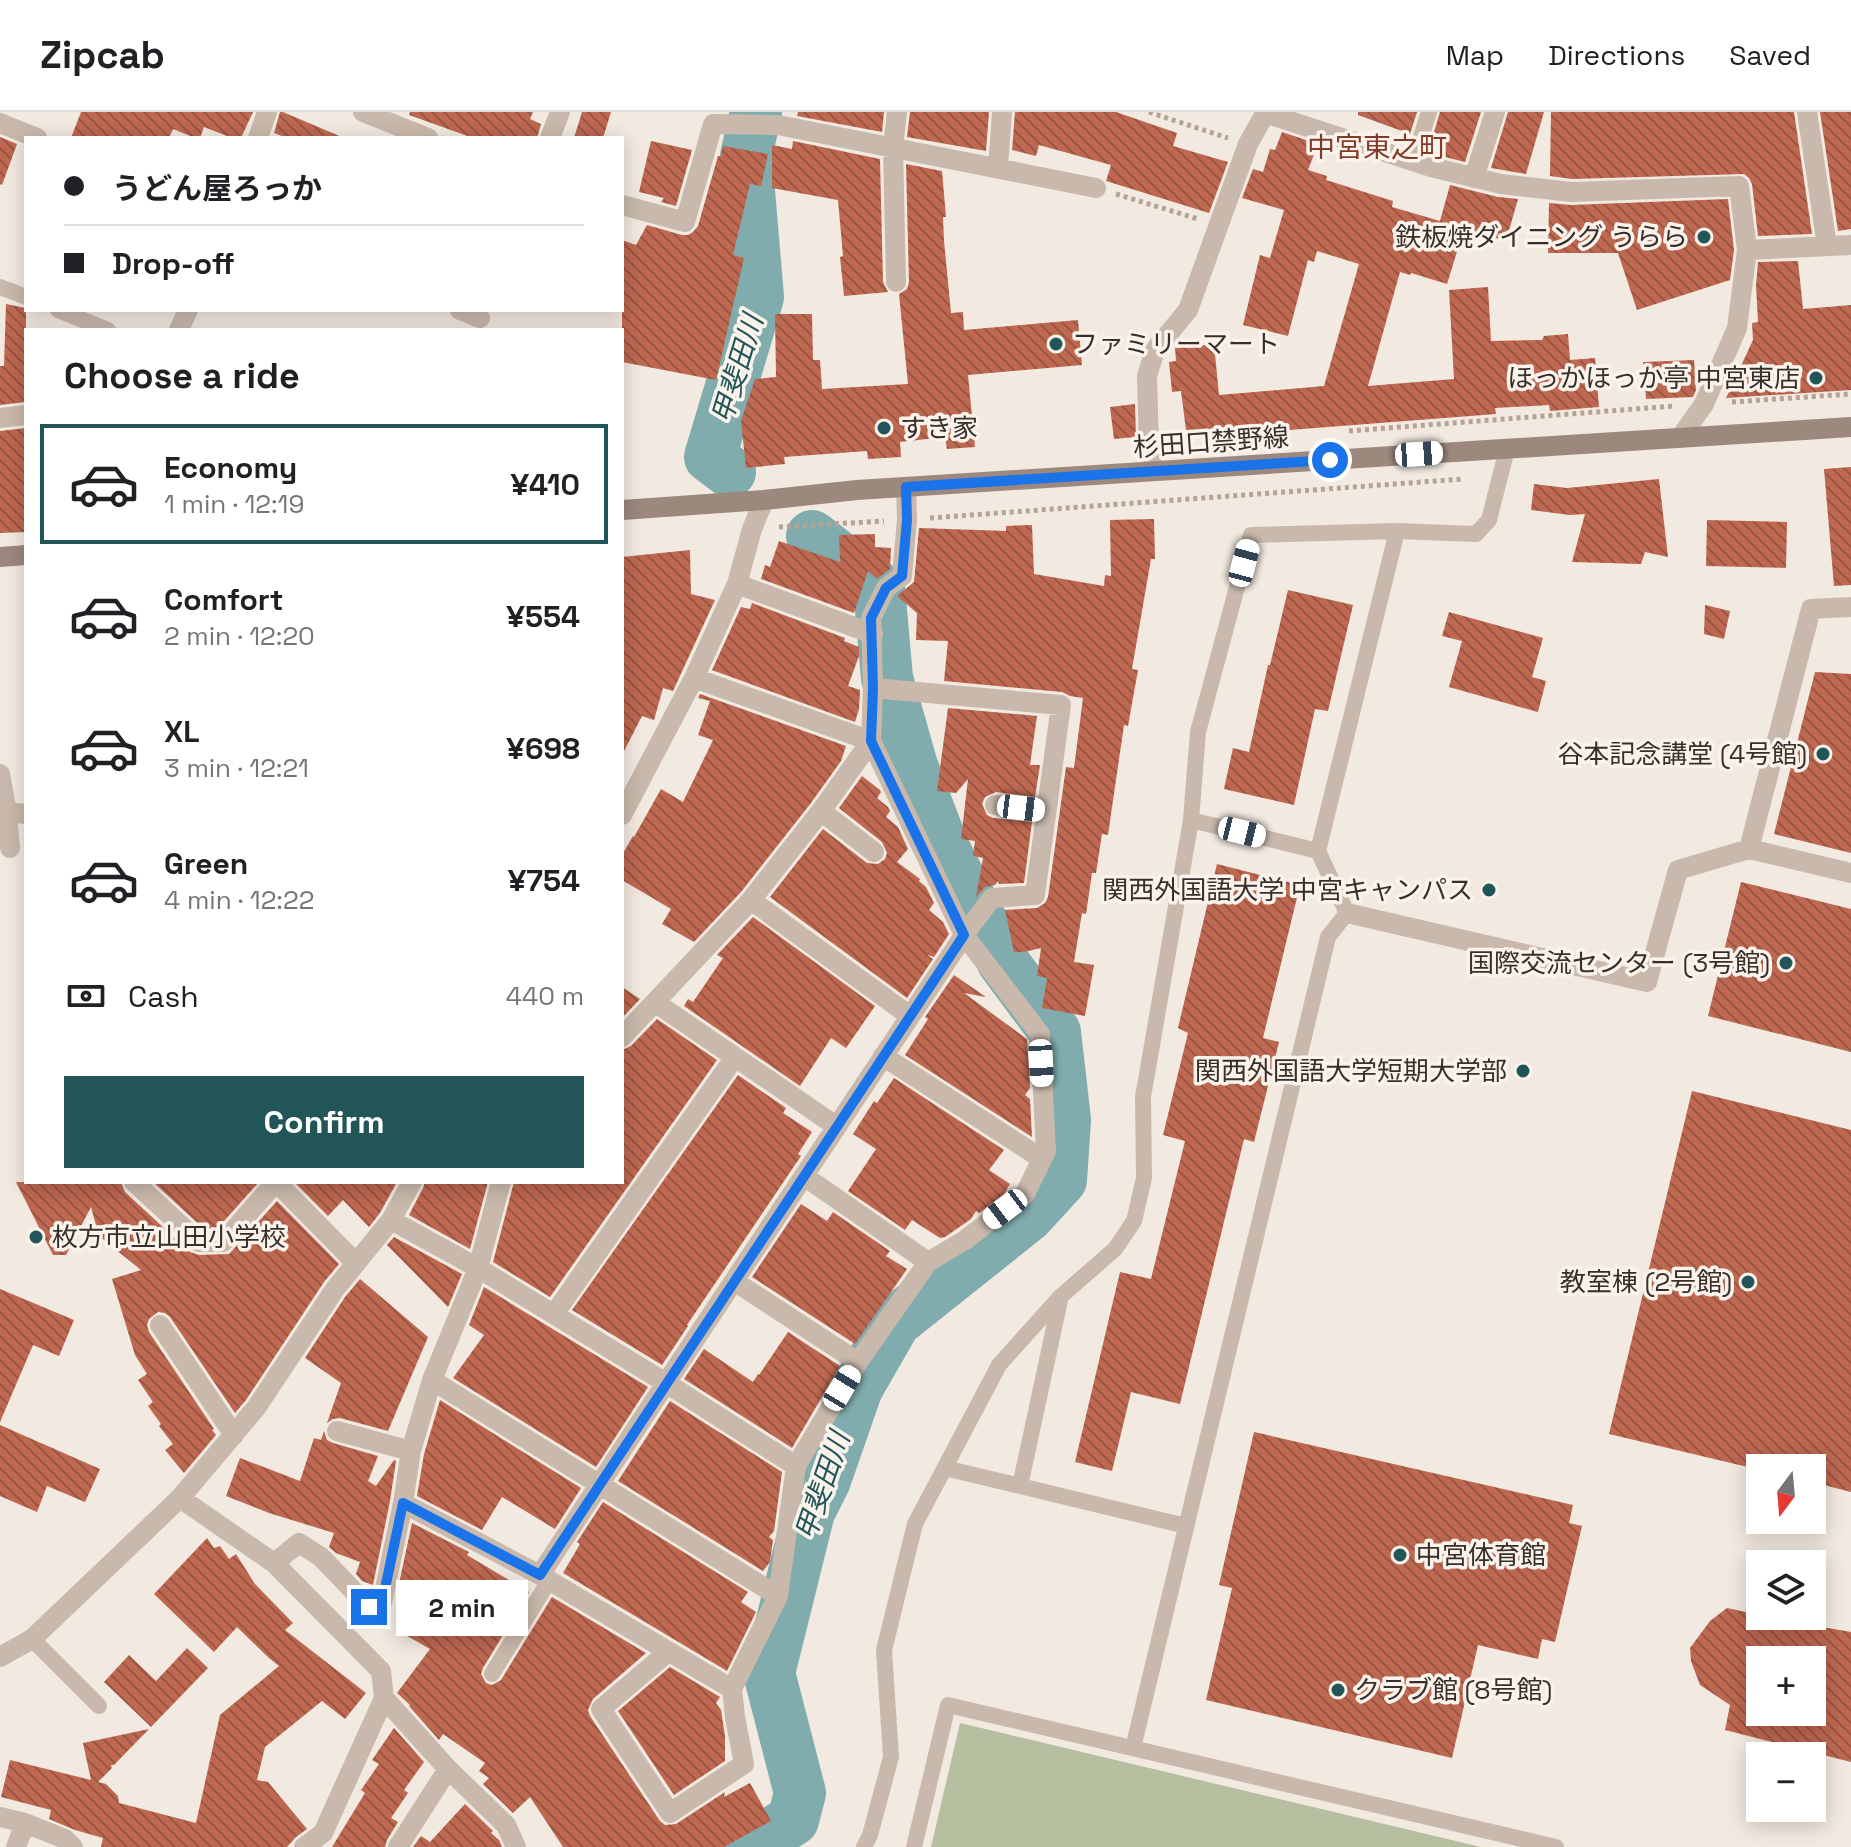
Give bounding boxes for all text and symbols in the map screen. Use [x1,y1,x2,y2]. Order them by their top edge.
text: Zipcab [40,31,165,79]
text: Map [1446,37,1504,73]
text: Directions [1548,37,1685,73]
text: Saved [1729,37,1811,73]
district label: 中宮東之町 [1307,129,1447,165]
text: うどん屋ろっか [112,169,322,208]
place label: 鉄板焼ダイニング うらら [1395,220,1688,254]
marker: 鉄板焼ダイニング うらら [1695,228,1713,246]
text: Drop-off [112,244,235,283]
water label: 甲斐田川 [703,307,771,428]
place label: ファミリーマート [1072,327,1280,361]
marker: ファミリーマート [1047,335,1065,353]
text: Choose a ride [64,353,300,399]
place label: ほっかほっか亭 中宮東店 [1507,361,1800,395]
marker: ほっかほっか亭 中宮東店 [1807,369,1825,387]
place label: すき家 [900,411,978,445]
marker: すき家 [875,419,893,437]
street label: 杉田口禁野線 [1132,420,1290,464]
car [1394,440,1444,468]
route start [1312,442,1348,478]
icon: car [68,448,140,520]
text: Economy [164,448,297,487]
text: ¥410 [510,465,580,504]
text: 1 min · 12:19 [164,487,304,521]
car [1226,537,1262,589]
icon: car [68,580,140,652]
text: Comfort [164,580,283,619]
text: ¥554 [506,597,580,636]
text: 2 min · 12:20 [164,619,315,653]
icon: car [68,712,140,784]
text: XL [164,712,200,751]
text: ¥698 [506,729,580,768]
place label: 谷本記念講堂 (4号館) [1557,737,1807,771]
marker: 谷本記念講堂 (4号館) [1814,745,1832,763]
text: 3 min · 12:21 [164,751,309,785]
car [996,793,1046,823]
car [1216,815,1268,849]
icon: car [68,844,140,916]
text: Green [164,844,248,883]
text: ¥754 [508,861,580,900]
place label: 関西外国語大学 中宮キャンパス [1102,873,1473,907]
marker: 関西外国語大学 中宮キャンパス [1480,881,1498,899]
text: 4 min · 12:22 [164,883,314,917]
place label: 国際交流センター (3号館) [1468,946,1770,980]
marker: 国際交流センター (3号館) [1777,954,1795,972]
icon: cash [64,974,108,1018]
text: Cash [128,977,199,1016]
text: 440 m [506,979,584,1013]
car [1028,1038,1054,1088]
place label: 関西外国語大学短期大学部 [1195,1054,1507,1088]
marker: 関西外国語大学短期大学部 [1514,1062,1532,1080]
button: Confirm [64,1076,584,1168]
car [979,1185,1031,1233]
place label: 枚方市立山田小学校 [52,1220,286,1254]
marker: 枚方市立山田小学校 [27,1228,45,1246]
place label: 教室棟 (2号館) [1560,1265,1732,1299]
marker: 教室棟 (2号館) [1739,1273,1757,1291]
car [819,1361,865,1415]
water label: 甲斐田川 [787,1424,858,1545]
north arrow [1746,1454,1826,1534]
map controls [1746,1454,1826,1822]
place label: 中宮体育館 [1416,1538,1546,1572]
marker: 中宮体育館 [1391,1546,1409,1564]
button: layers [1746,1550,1826,1630]
callout: 2 min [397,1579,529,1635]
route end [351,1589,387,1625]
text: 2 min [428,1591,496,1625]
button: + [1746,1646,1826,1726]
place label: クラブ館 (8号館) [1354,1673,1552,1707]
marker: クラブ館 (8号館) [1329,1681,1347,1699]
button: − [1746,1742,1826,1822]

